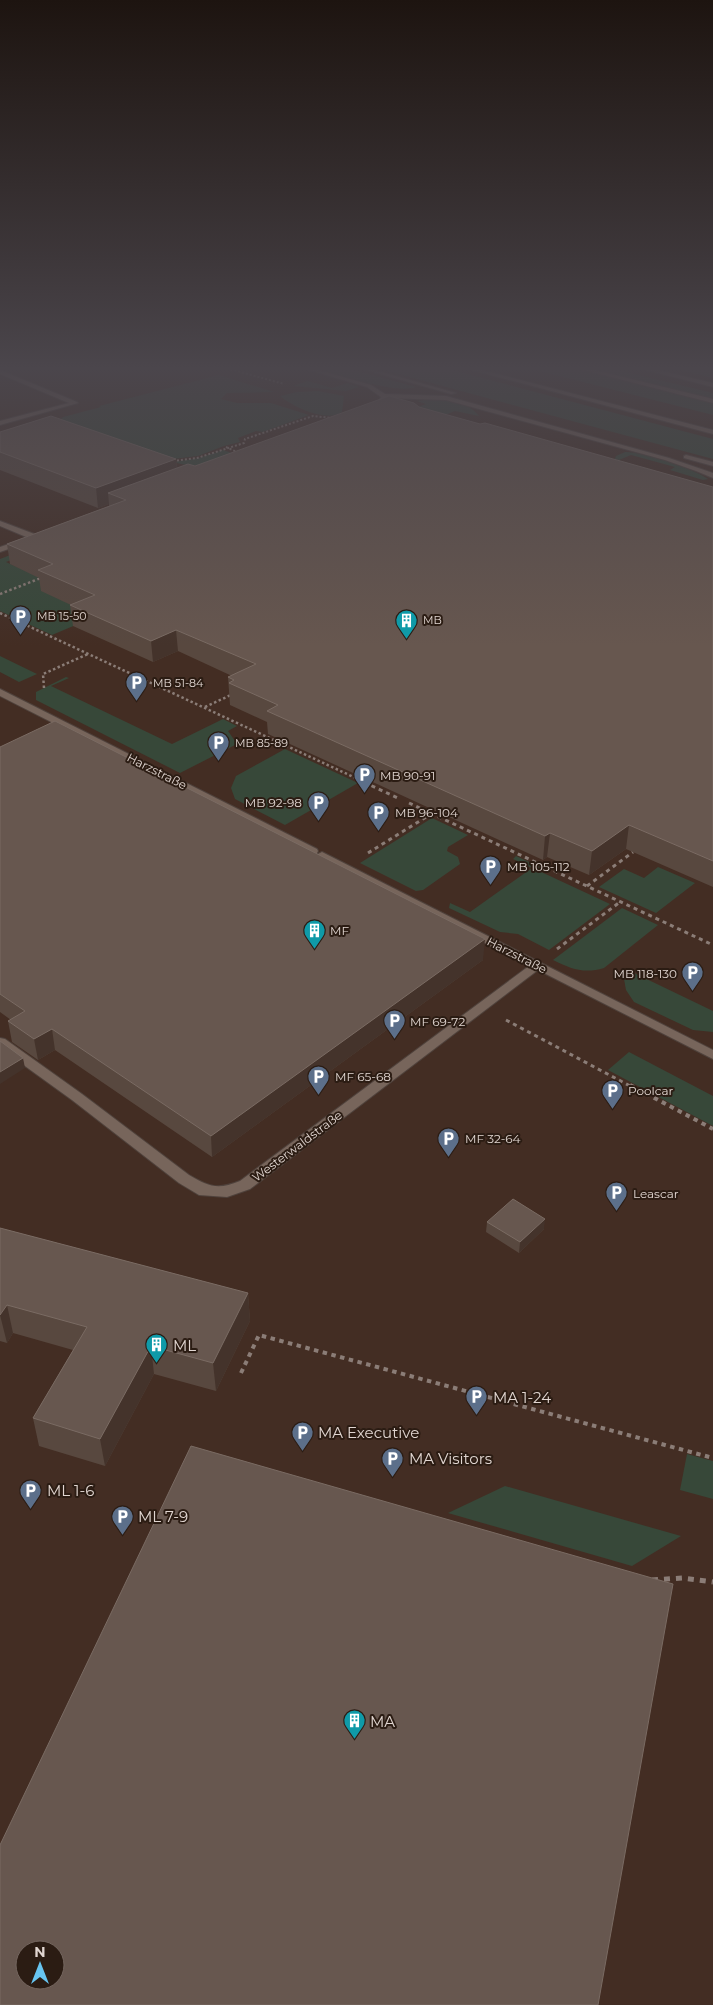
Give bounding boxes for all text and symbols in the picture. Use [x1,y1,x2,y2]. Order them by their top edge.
parking icon: MB 15-50 [9,604,33,635]
building icon: MB [395,608,419,639]
place label: MB 15-50 [37,609,87,623]
place label: MB [423,613,442,627]
parking icon: MB 51-84 [125,671,149,702]
place label: MB 51-84 [153,676,204,690]
parking icon: MB 85-89 [207,731,231,762]
place label: MB 85-89 [235,736,288,750]
street label: Harzstraße [125,750,189,792]
parking icon: MB 90-91 [352,763,376,794]
place label: MB 90-91 [380,768,435,783]
parking icon: MB 92-98 [306,790,330,821]
place label: MB 92-98 [245,795,302,810]
parking icon: MB 96-104 [367,800,391,831]
place label: MB 96-104 [395,805,458,820]
parking icon: MB 105-112 [479,854,503,885]
place label: MB 105-112 [507,859,570,874]
building icon: MF [302,918,326,949]
place label: MF [330,923,349,938]
street label: Harzstraße [485,934,549,976]
parking icon: MB 118-130 [681,961,705,992]
place label: MB 118-130 [614,966,677,981]
parking icon: MF 69-72 [382,1009,406,1040]
place label: MF 69-72 [410,1014,465,1029]
parking icon: MF 65-68 [307,1064,331,1095]
place label: MF 65-68 [335,1069,391,1084]
parking icon: Poolcar [600,1078,624,1109]
place label: Poolcar [628,1083,674,1098]
street label: Westerwaldstraße [249,1107,345,1185]
parking icon: MF 32-64 [437,1126,461,1157]
place label: MF 32-64 [465,1131,521,1146]
parking icon: Leascar [605,1181,629,1212]
place label: Leascar [633,1186,679,1201]
building icon: ML [145,1333,169,1364]
place label: ML [173,1336,196,1355]
parking icon: MA 1-24 [465,1385,489,1416]
place label: MA 1-24 [493,1388,551,1407]
parking icon: MA Executive [290,1420,314,1451]
place label: MA Executive [318,1423,419,1442]
parking icon: MA Visitors [381,1446,405,1477]
place label: MA Visitors [409,1449,492,1468]
parking icon: ML 1-6 [19,1478,43,1509]
place label: ML 1-6 [47,1481,95,1500]
parking icon: ML 7-9 [110,1504,134,1535]
place label: ML 7-9 [138,1507,188,1526]
building icon: MA [342,1709,366,1740]
place label: MA [370,1712,395,1731]
north arrow [15,1940,65,1990]
text: N [34,1943,46,1961]

